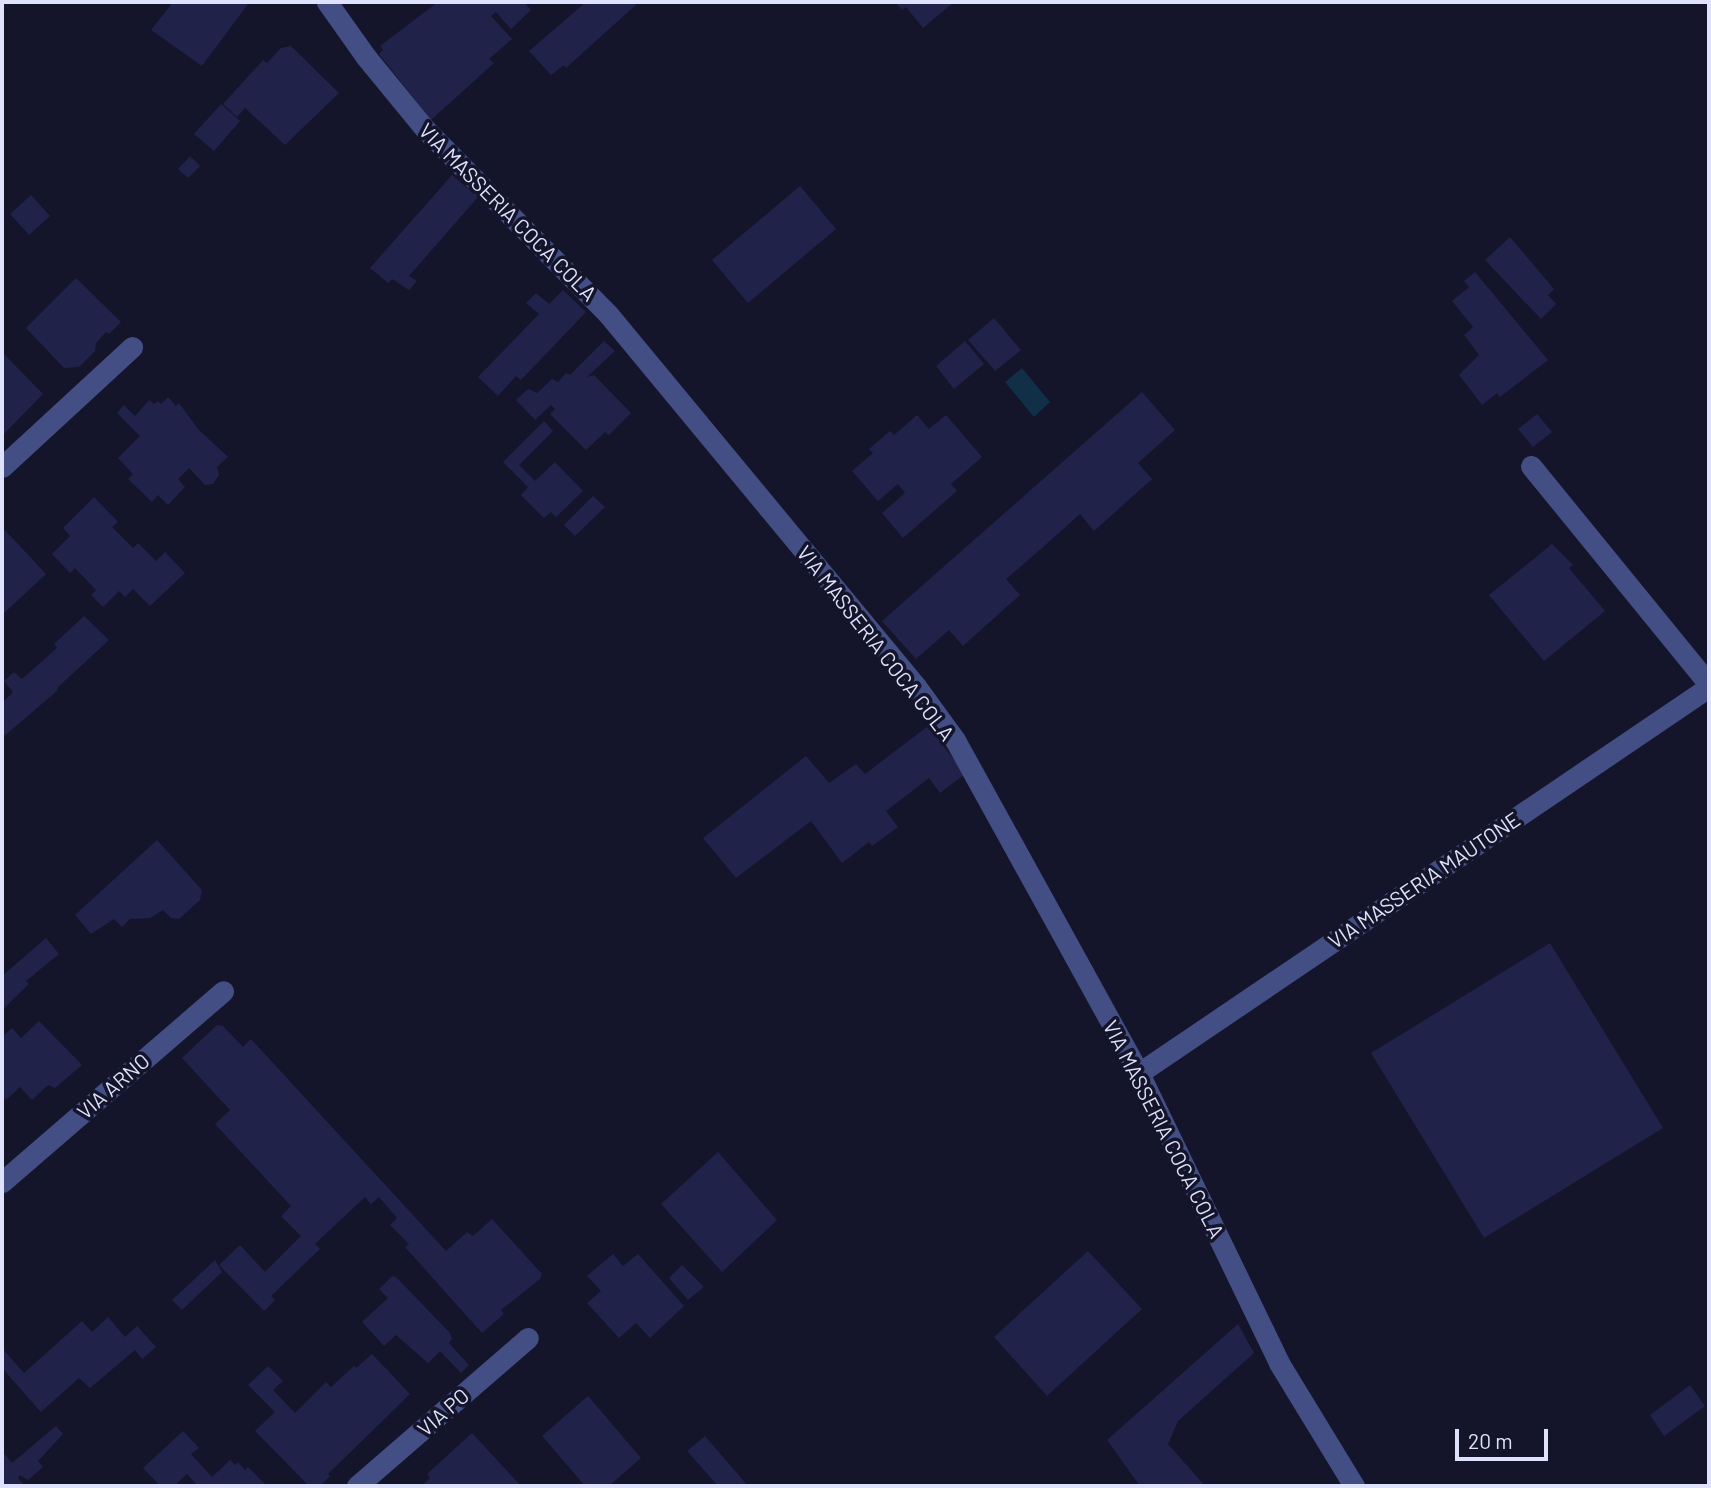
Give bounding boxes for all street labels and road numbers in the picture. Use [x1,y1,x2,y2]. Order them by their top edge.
street label: VIA MASSERIA COCA COLA [414,118,602,306]
street label: VIA MASSERIA COCA COLA [792,540,960,746]
street label: VIA MASSERIA MAUTONE [1323,806,1525,954]
street label: VIA MASSERIA COCA COLA [1098,1016,1230,1242]
street label: VIA ARNO [72,1048,154,1124]
street label: VIA PO [412,1383,474,1441]

